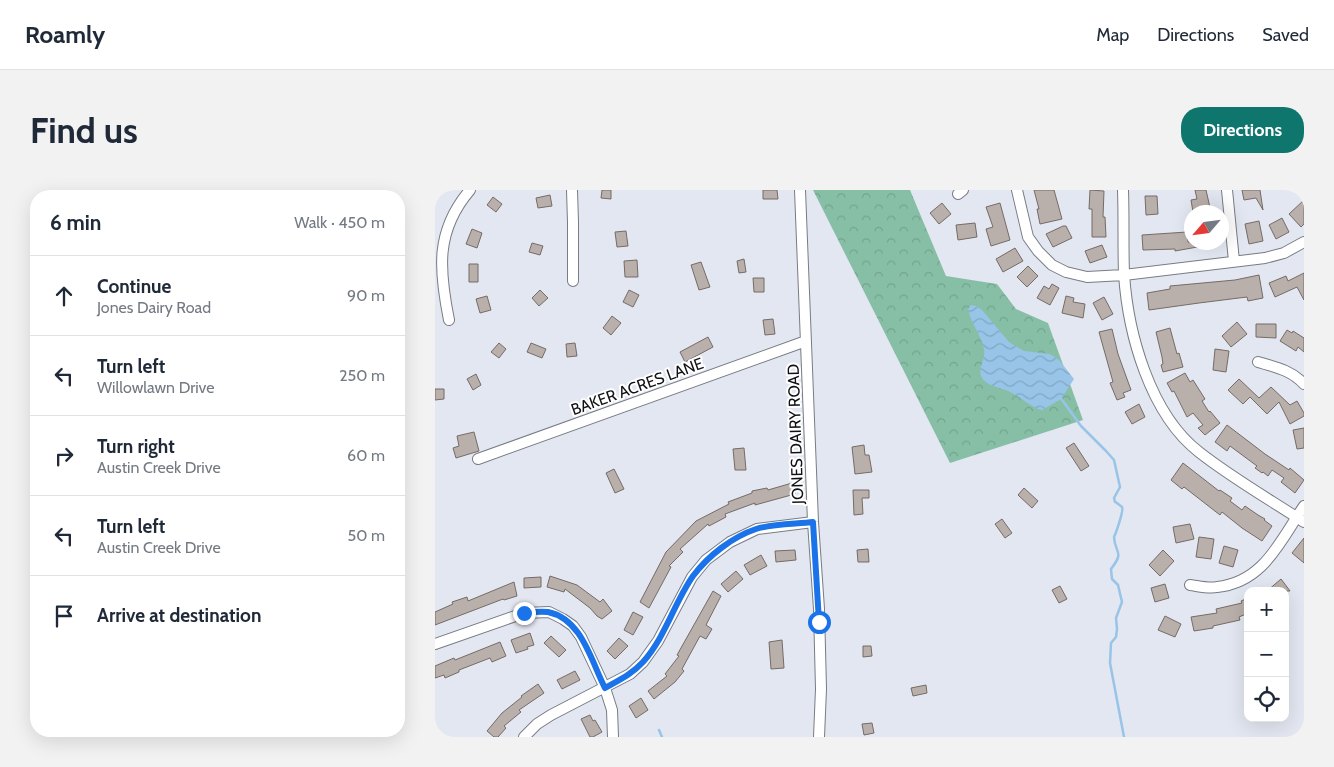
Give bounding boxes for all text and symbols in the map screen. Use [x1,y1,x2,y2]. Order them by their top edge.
text: Roamly [25,20,105,49]
text: Map [1096,24,1129,46]
text: Directions [1157,24,1234,46]
text: Saved [1262,24,1309,46]
button: Directions [1181,107,1304,153]
text: Find us [30,109,138,152]
north arrow [1184,205,1229,250]
text: 6 min [50,210,101,235]
text: Walk · 450 m [294,213,385,232]
text: Continue [97,275,171,298]
icon: ahead [50,282,78,310]
text: 90 m [347,286,385,305]
text: Jones Dairy Road [97,298,211,317]
street label: BAKER ACRES LANE [568,354,706,419]
text: Turn left [97,355,165,378]
icon: left [50,362,78,390]
street label: JONES DAIRY ROAD [784,364,807,505]
text: 250 m [339,366,385,385]
text: Willowlawn Drive [97,378,215,397]
text: Turn right [97,435,175,458]
icon: right [50,442,78,470]
text: 60 m [347,446,385,465]
text: Austin Creek Drive [97,458,221,477]
text: Turn left [97,515,165,538]
icon: left [50,522,78,550]
text: 50 m [348,526,385,545]
text: Austin Creek Drive [97,538,221,557]
map controls [1244,587,1289,722]
button: + [1244,587,1289,632]
icon: arrive [50,602,78,630]
route end [513,602,536,625]
text: Arrive at destination [97,604,261,627]
route start [808,611,831,634]
button: − [1244,632,1289,677]
button: locate [1244,677,1289,722]

